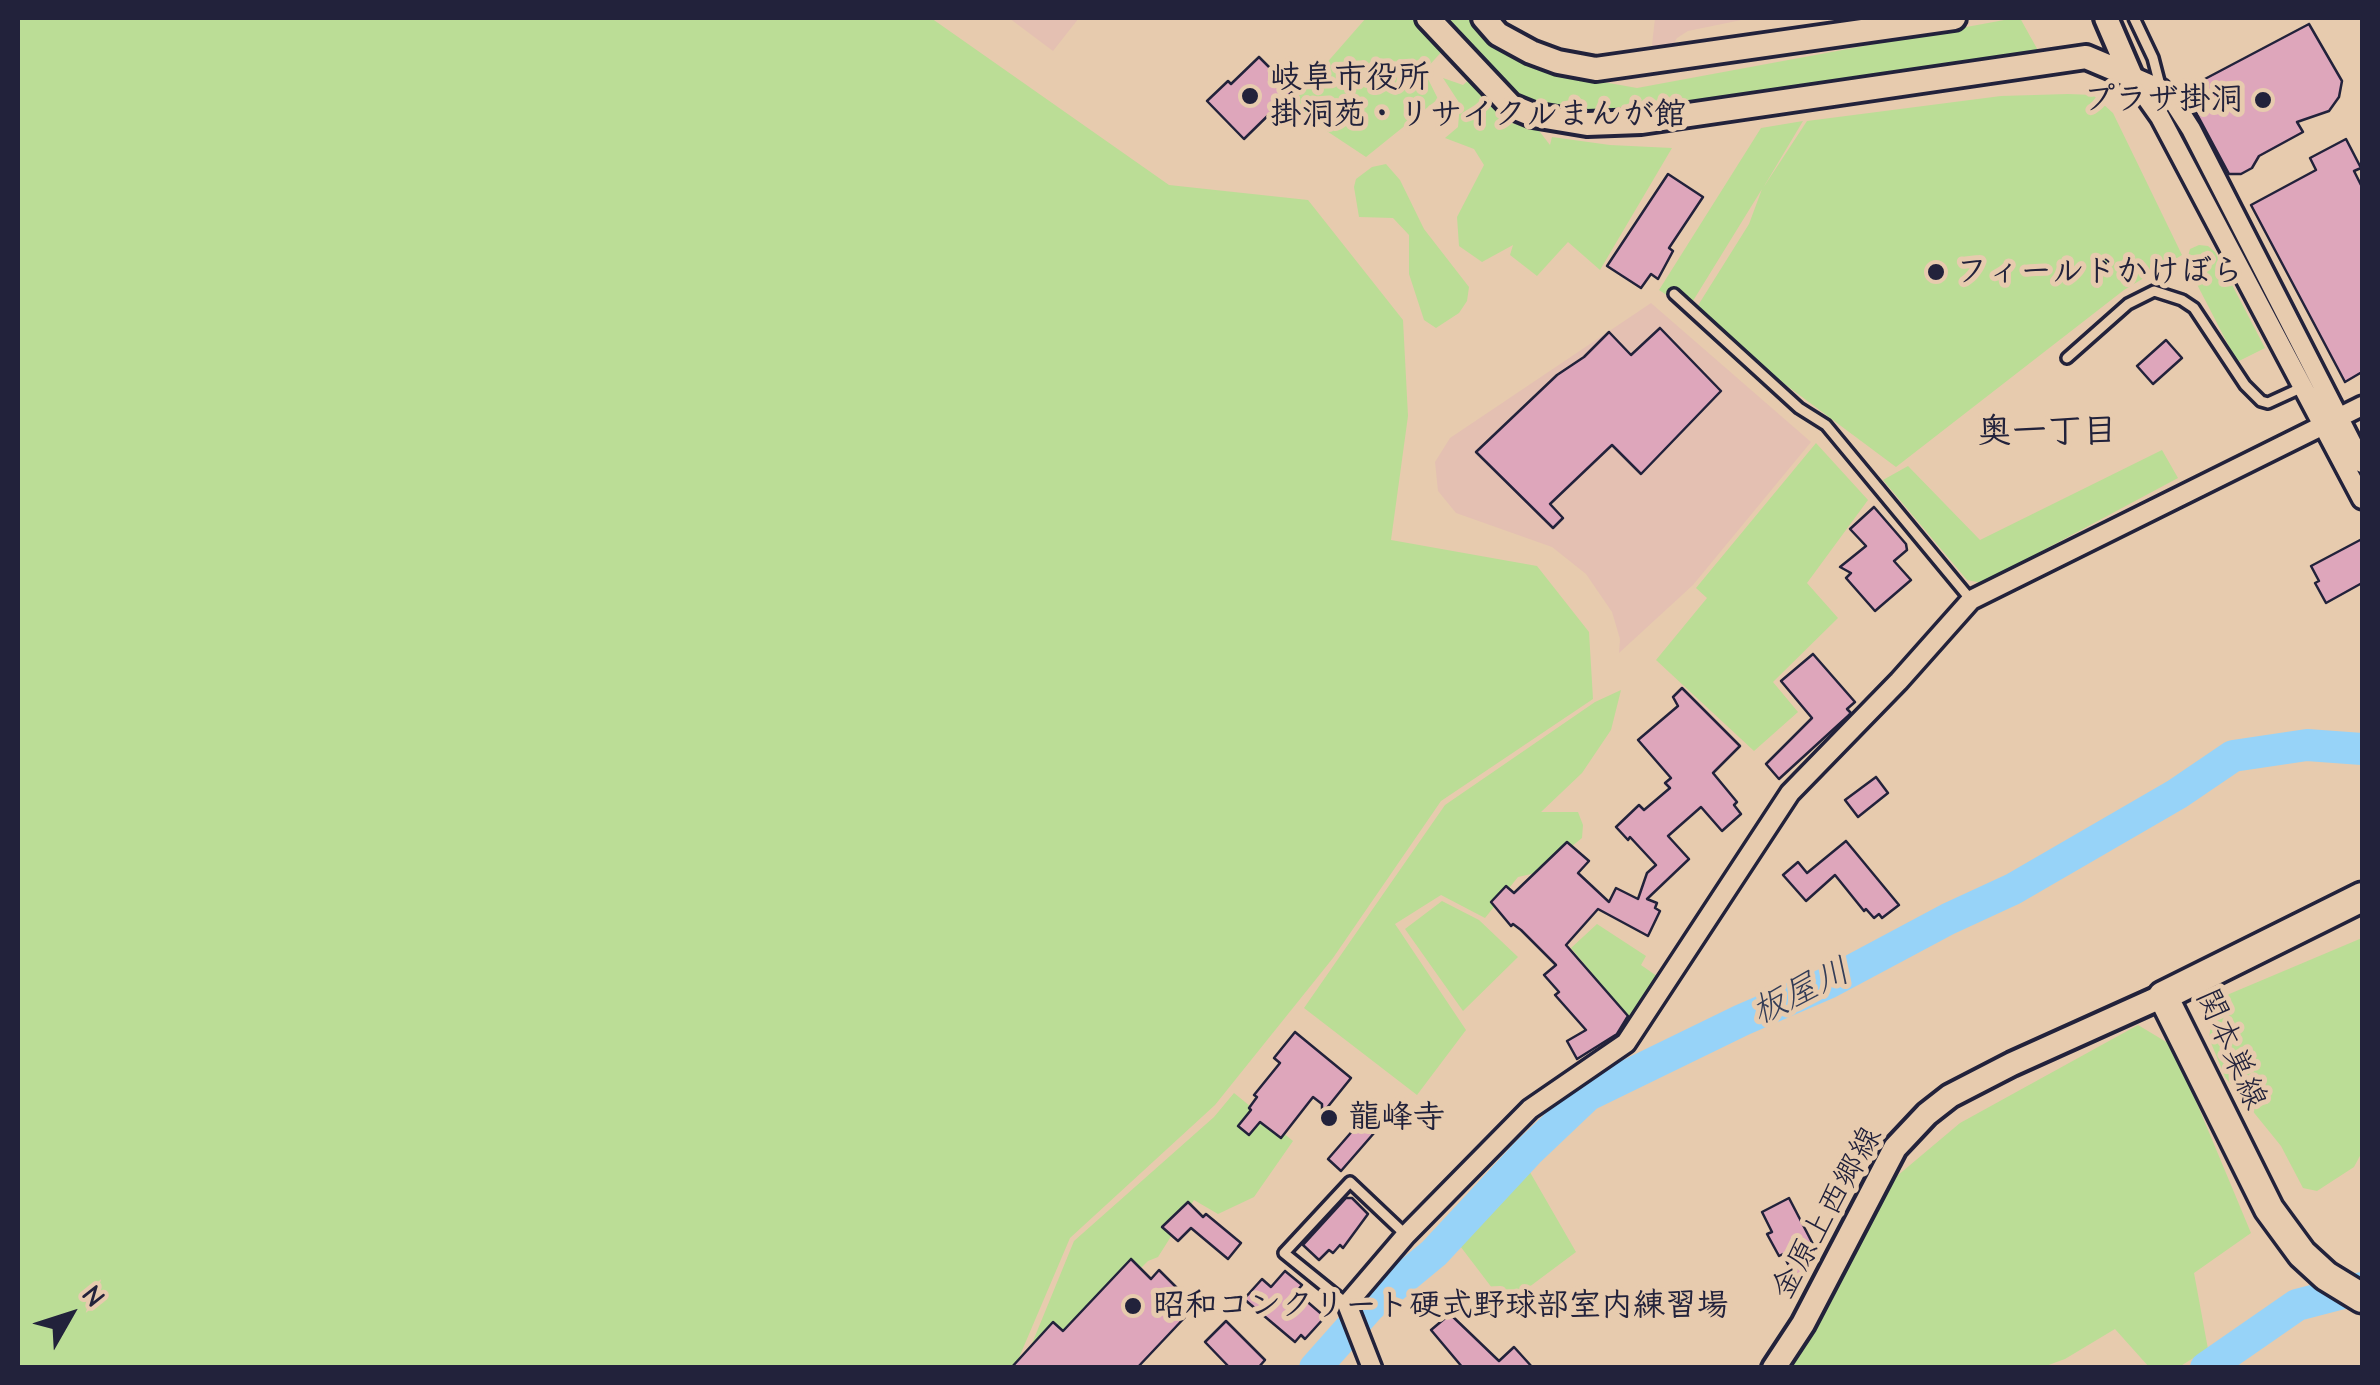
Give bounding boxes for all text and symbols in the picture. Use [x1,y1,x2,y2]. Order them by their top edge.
place label: 岐阜市役所 掛洞苑・リサイクルまんが館 [1270,59,1686,134]
place label: プラザ掛洞 [2083,81,2243,119]
marker: 岐阜市役所 掛洞苑・リサイクルまんが館 [1239,85,1261,107]
marker: プラザ掛洞 [2252,89,2274,111]
place label: フィールドかけぼら [1956,253,2244,291]
marker: フィールドかけぼら [1925,261,1947,283]
district label: 奥一丁目 [1977,411,2117,453]
water label: 板屋川 [1745,950,1857,1034]
street label: 関本巣線 [2187,983,2275,1115]
place label: 龍峰寺 [1349,1099,1445,1137]
marker: 龍峰寺 [1318,1107,1340,1129]
street label: 金原上西郷線 [1764,1120,1890,1306]
north arrow [20,1265,120,1365]
text: N [75,1279,111,1313]
place label: 昭和コンクリート硬式野球部室内練習場 [1153,1287,1729,1325]
marker: 昭和コンクリート硬式野球部室内練習場 [1122,1295,1144,1317]

